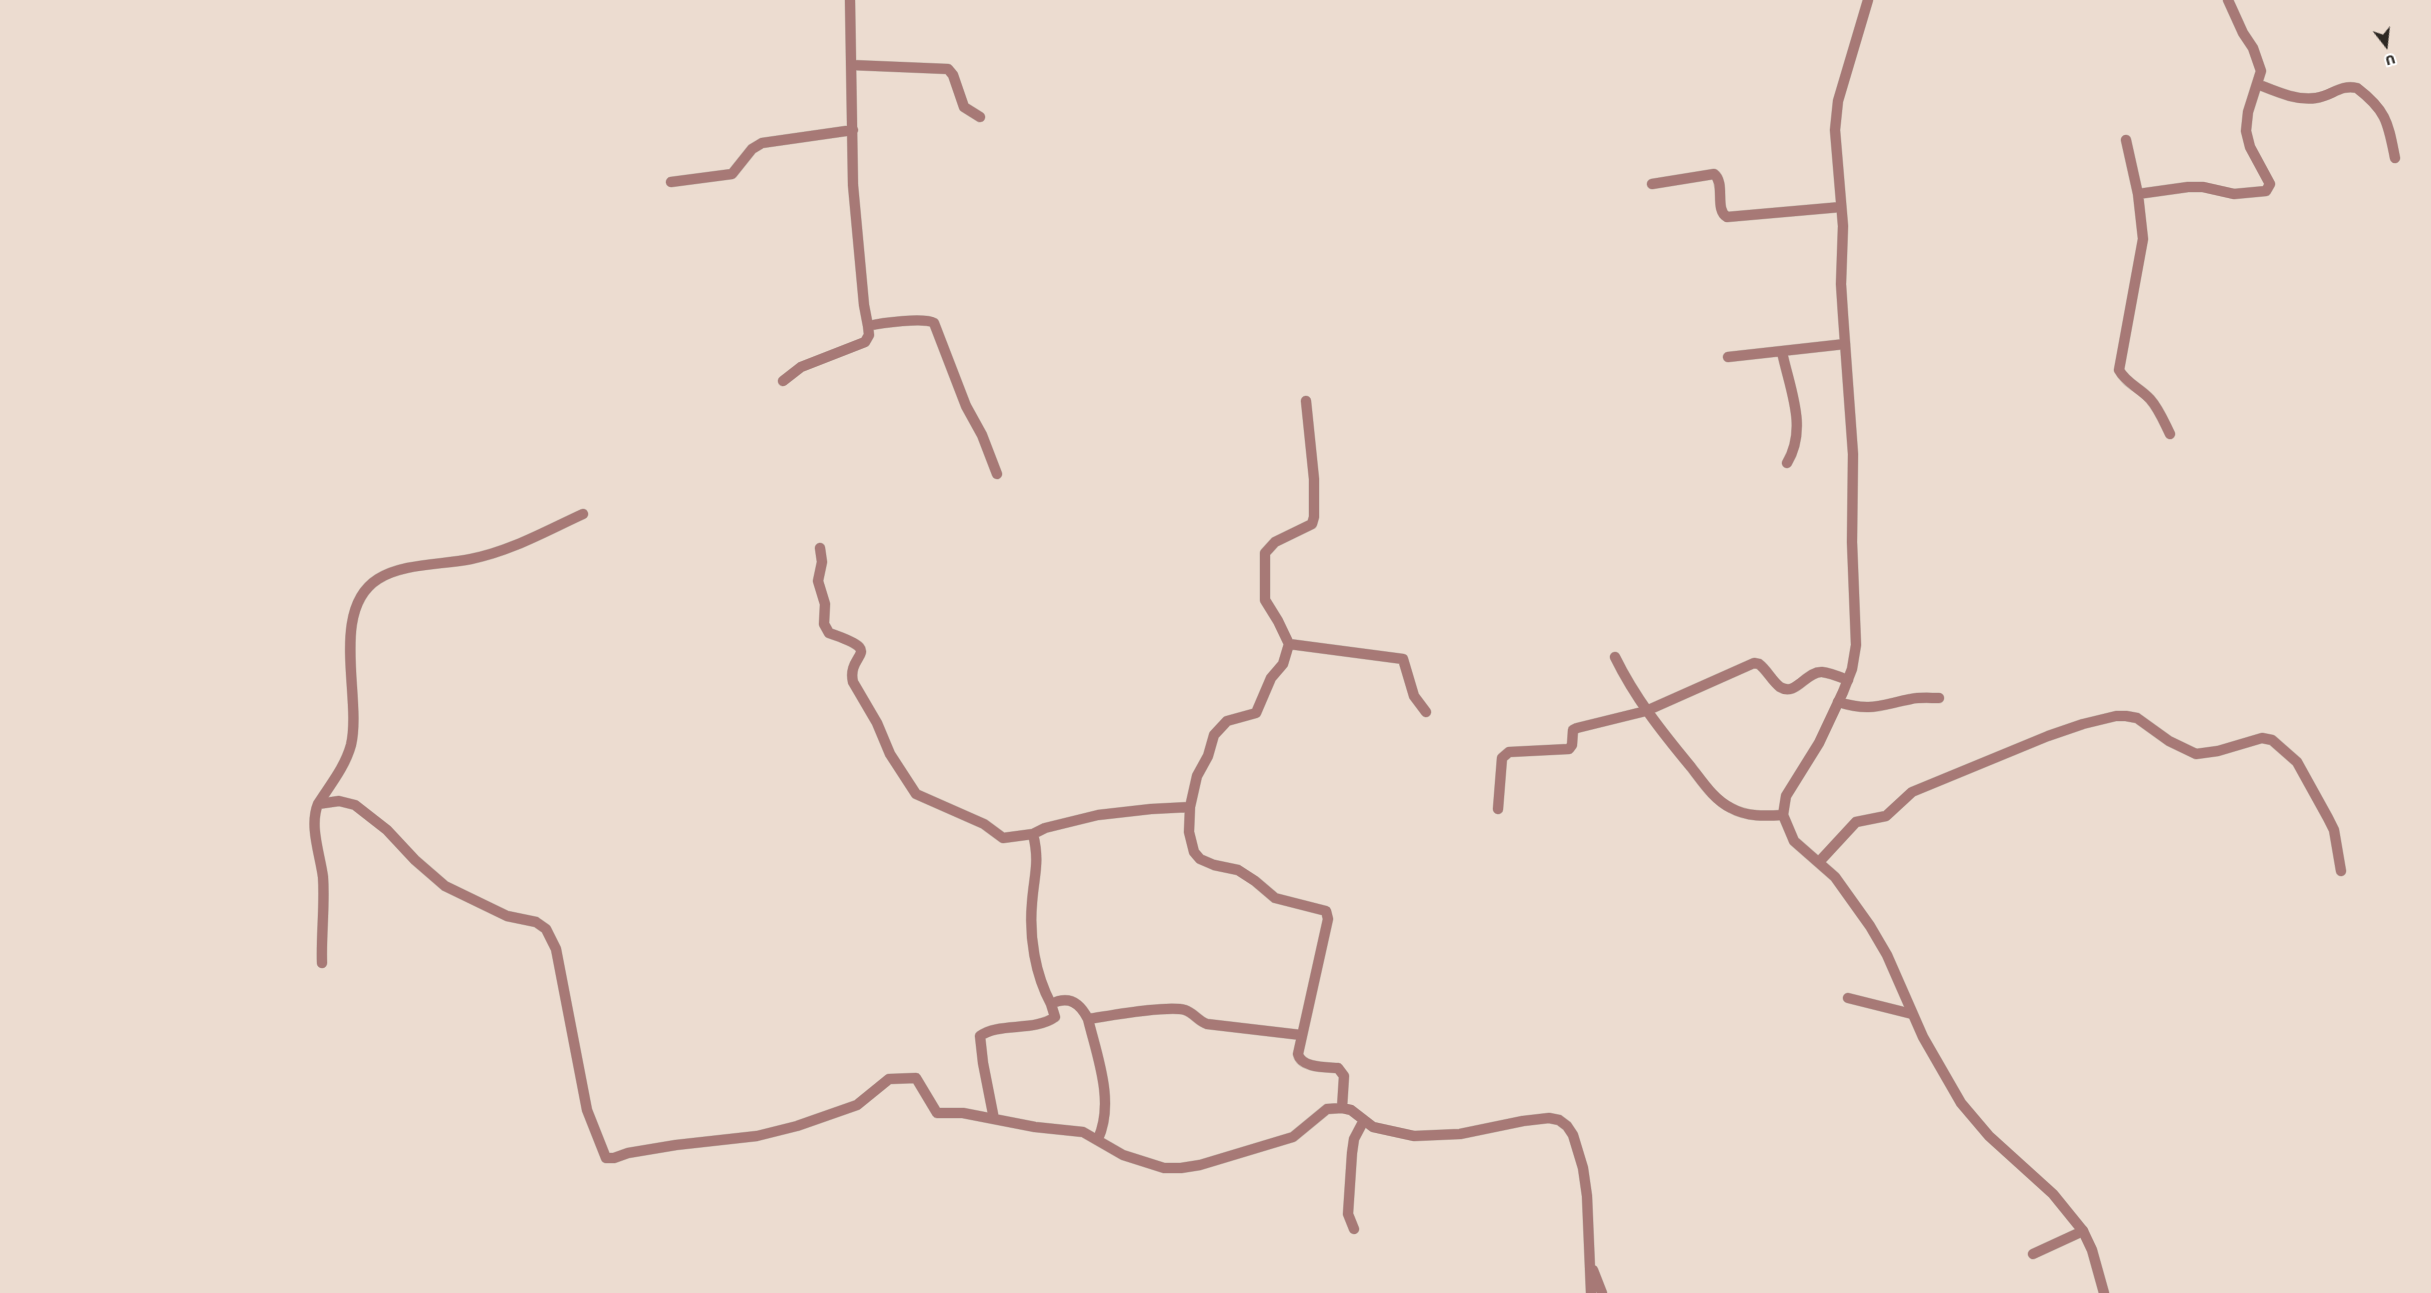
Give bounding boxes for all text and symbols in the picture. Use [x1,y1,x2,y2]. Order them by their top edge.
north arrow [2361,20,2411,70]
text: U [2383,50,2397,69]

